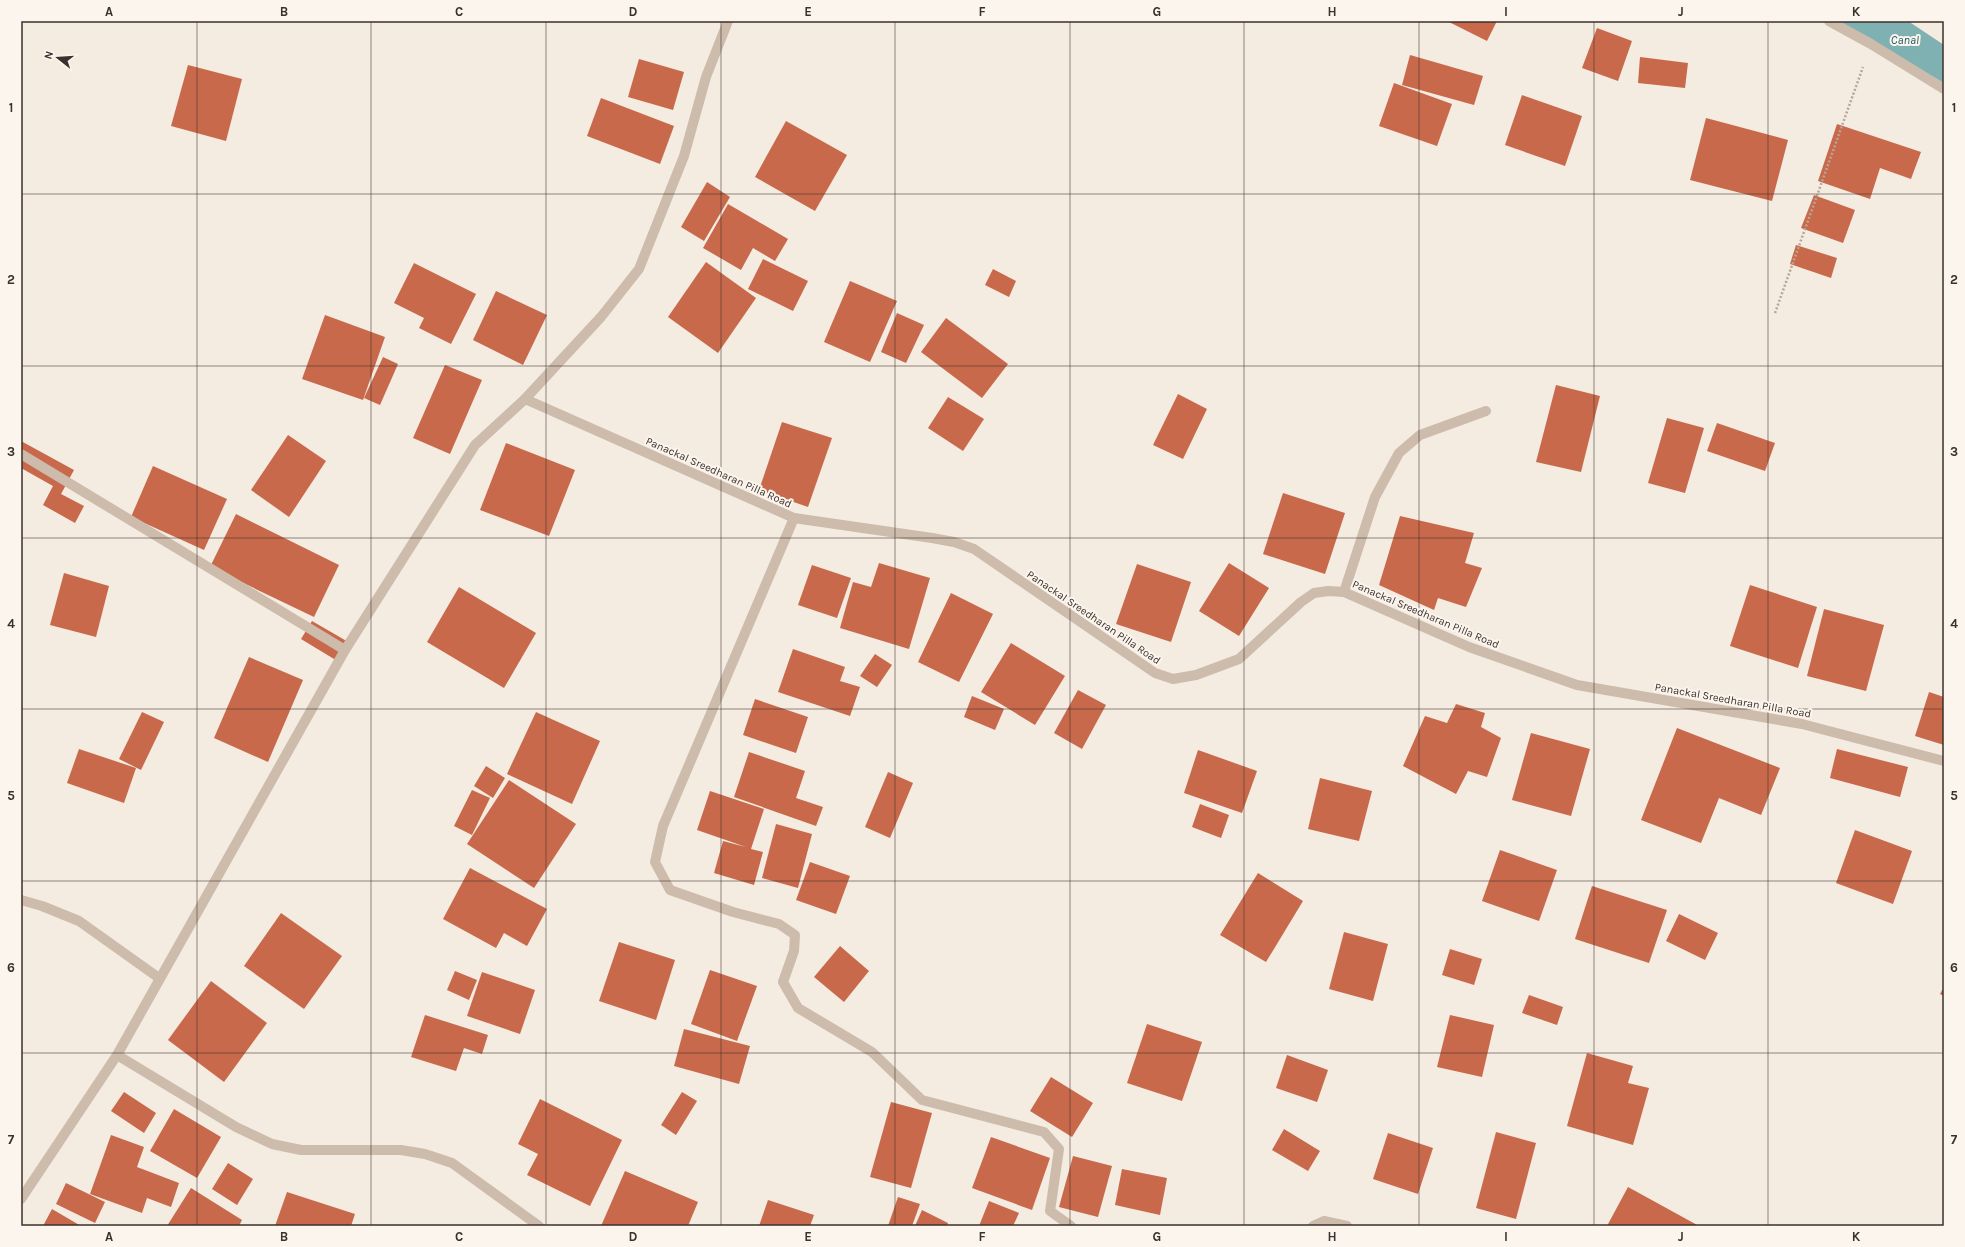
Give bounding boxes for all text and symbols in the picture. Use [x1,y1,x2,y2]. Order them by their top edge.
text: A [105,4,113,19]
text: B [280,4,288,19]
text: C [455,4,463,19]
text: D [629,4,638,19]
text: E [804,4,812,19]
text: F [978,4,986,19]
text: G [1153,4,1161,19]
text: H [1327,4,1337,19]
text: I [1504,4,1508,19]
text: J [1678,4,1684,19]
text: K [1852,4,1861,19]
water label: Canal [1891,33,1919,47]
north arrow [38,38,78,78]
text: N [42,50,56,61]
text: 1 [9,100,13,115]
text: 1 [1952,100,1956,115]
text: 2 [7,272,15,287]
text: 2 [1950,272,1958,287]
street label: Panackal Sreedharan Pilla Road [644,434,794,511]
text: 3 [7,444,15,459]
text: 3 [1950,444,1958,459]
street label: Panackal Sreedharan Pilla Road [1024,568,1163,667]
street label: Panackal Sreedharan Pilla Road [1350,578,1501,651]
text: 4 [7,616,15,631]
text: 4 [1950,616,1958,631]
street label: Panackal Sreedharan Pilla Road [1654,680,1812,721]
text: 5 [7,788,15,803]
text: 5 [1950,788,1958,803]
text: 6 [7,960,15,975]
text: 6 [1950,960,1958,975]
text: 7 [8,1132,15,1147]
text: 7 [1951,1132,1958,1147]
text: A [105,1229,113,1244]
text: B [280,1229,288,1244]
text: C [455,1229,463,1244]
text: D [629,1229,638,1244]
text: E [804,1229,812,1244]
text: F [978,1229,986,1244]
text: G [1153,1229,1161,1244]
text: H [1327,1229,1337,1244]
text: I [1504,1229,1508,1244]
text: J [1678,1229,1684,1244]
text: K [1852,1229,1861,1244]

